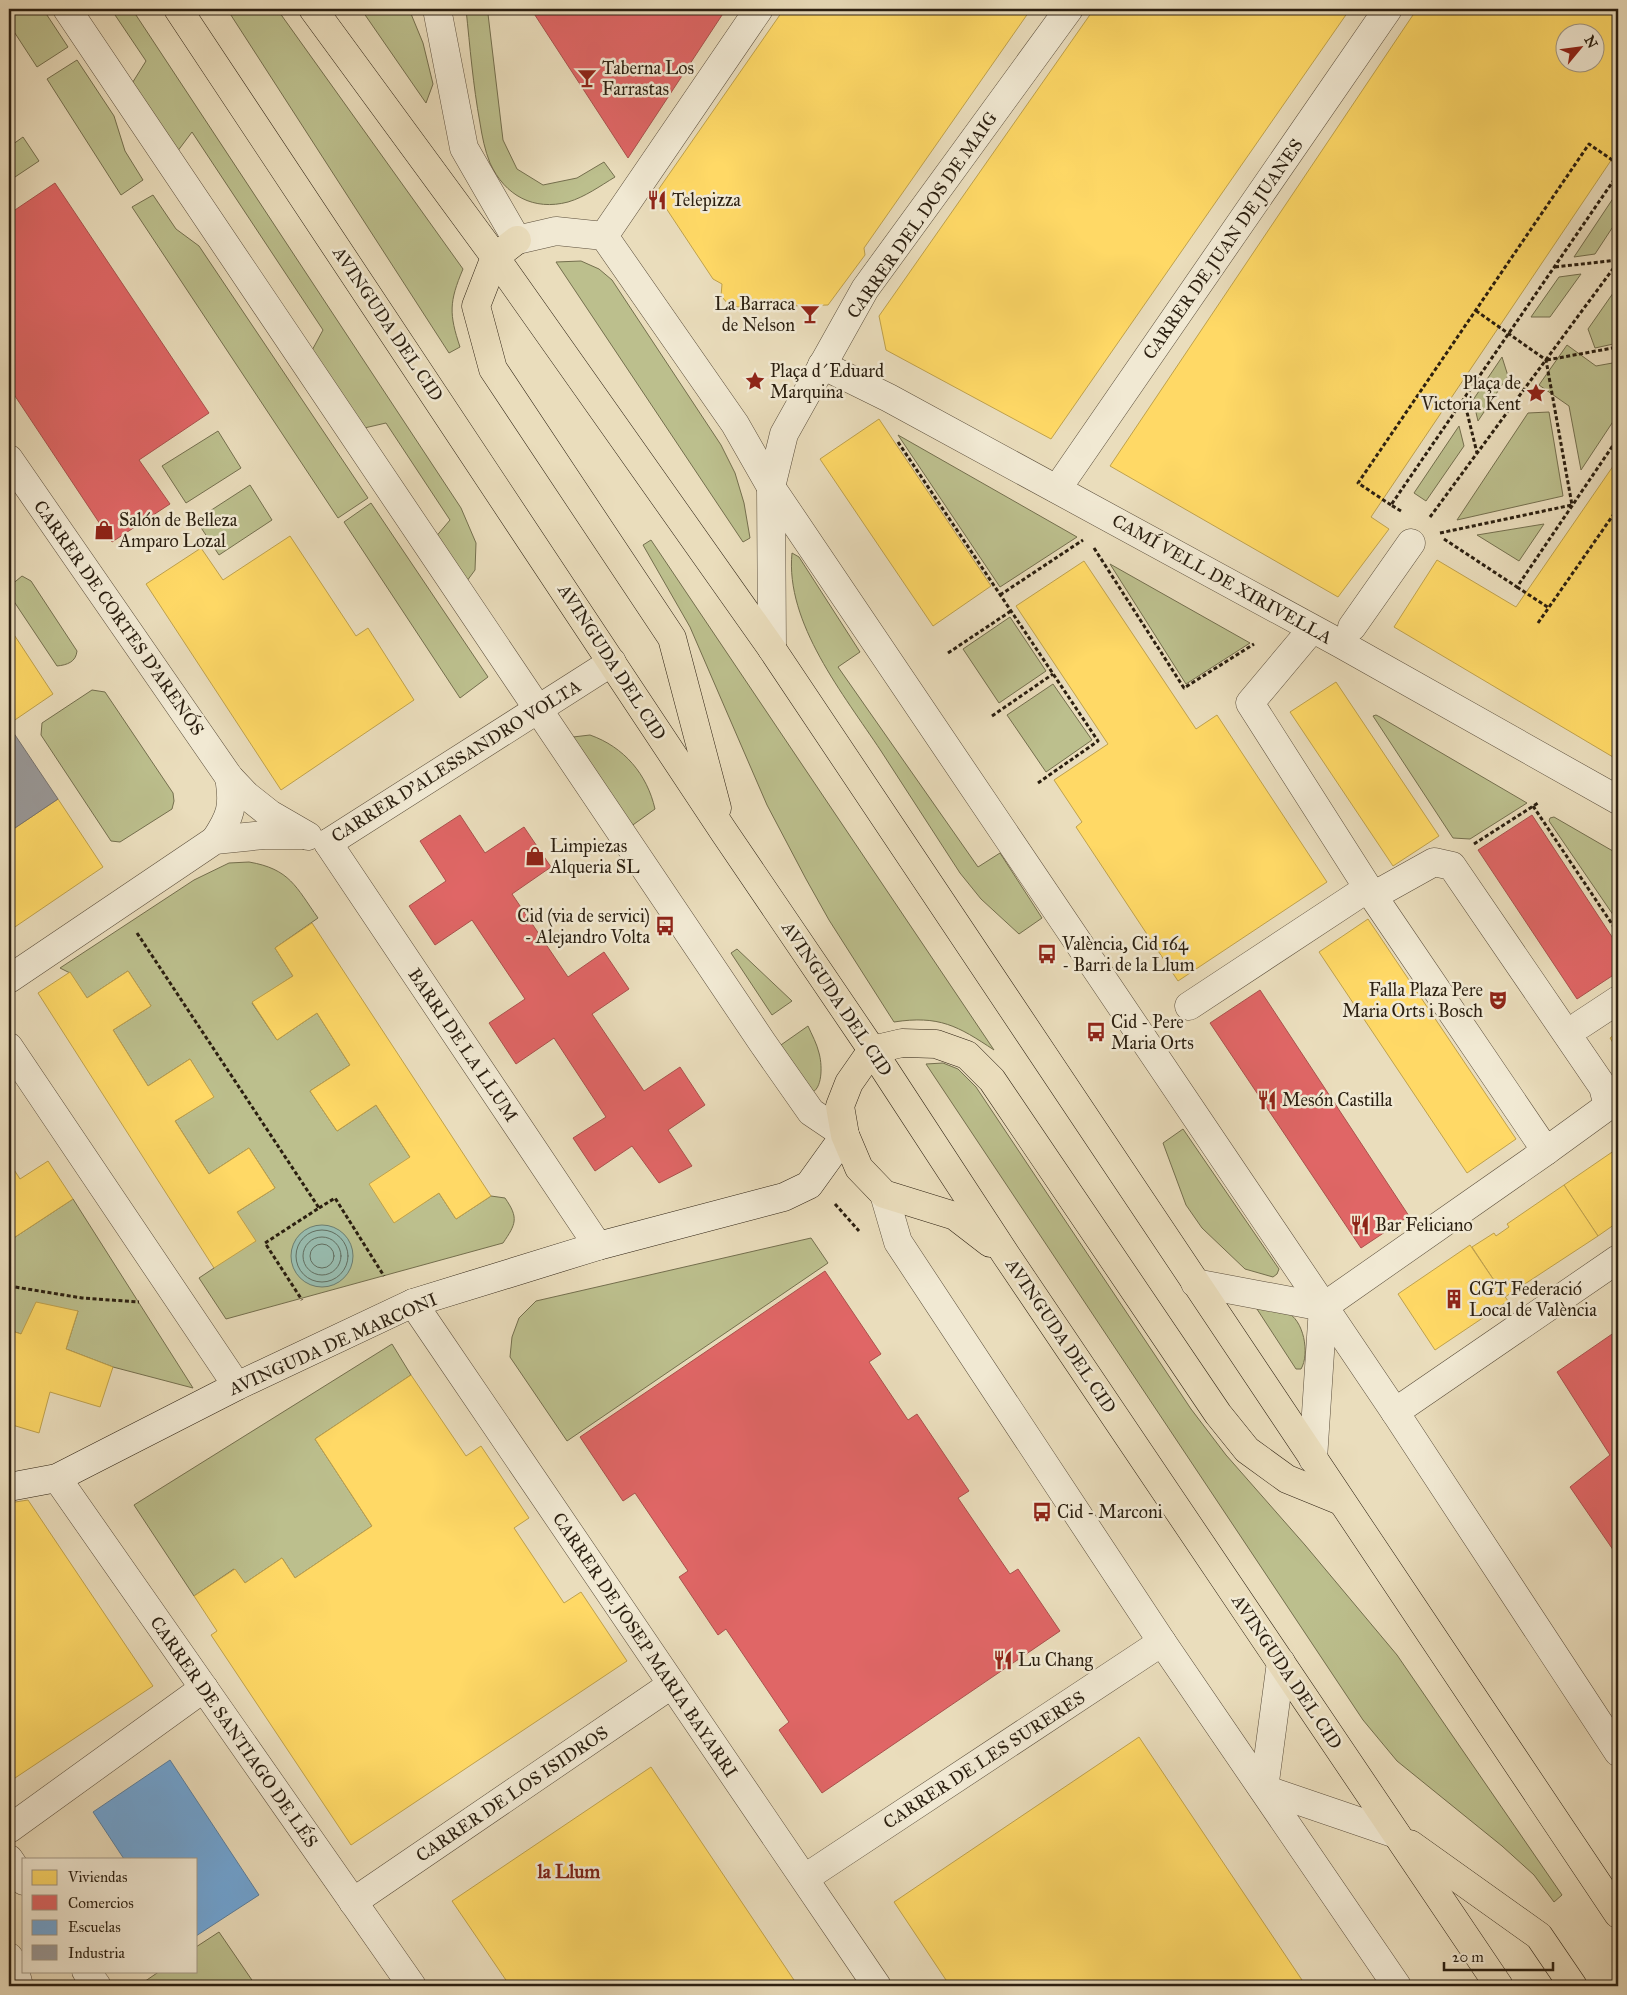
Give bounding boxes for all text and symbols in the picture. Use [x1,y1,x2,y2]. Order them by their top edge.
north arrow [1554,22,1604,72]
text: N [1581,33,1601,51]
place label: Taberna Los Farrastas [602,57,694,100]
bar icon: Taberna Los Farrastas [576,67,598,89]
street label: CARRER DEL DOS DE MAIG [842,107,1002,323]
street label: CARRER DE JUAN DE JUANES [1138,134,1309,364]
restaurant icon: Telepizza [646,189,668,211]
place label: Telepizza [672,189,741,211]
street label: AVINGUDA DEL CID [328,242,448,405]
place label: La Barraca de Nelson [714,293,795,336]
bar icon: La Barraca de Nelson [799,303,821,325]
place label: Plaça d´Eduard Marquina [770,360,884,404]
place icon: Plaça d´Eduard Marquina [744,370,766,392]
place label: Plaça de Victoria Kent [1420,372,1522,415]
place icon: Plaça de Victoria Kent [1525,382,1547,404]
street label: CARRER DE CORTES D'ARENÓS [29,495,211,740]
street label: CAMÍ VELL DE XIRIVELLA [1108,508,1337,649]
place label: Salón de Belleza Amparo Lozal [118,509,238,552]
shop icon: Salón de Belleza Amparo Lozal [93,519,115,541]
street label: AVINGUDA DEL CID [553,579,671,744]
street label: CARRER D'ALESSANDRO VOLTA [327,675,585,847]
place label: Limpiezas Alqueria SL [549,835,640,879]
shop icon: Limpiezas Alqueria SL [524,845,546,867]
place label: Cid (via de servici) - Alejandro Volta [517,905,650,948]
bus stop icon: Cid (via de servici) - Alejandro Volta [654,915,676,937]
street label: AVINGUDA DEL CID [777,917,897,1080]
place label: València, Cid 164 - Barri de la Llum [1061,933,1195,976]
bus stop icon: València, Cid 164 - Barri de la Llum [1036,943,1058,965]
street label: BARRI DE LA LLUM [403,964,523,1126]
place label: Falla Plaza Pere Maria Orts i Bosch [1342,979,1483,1022]
theatre icon: Falla Plaza Pere Maria Orts i Bosch [1487,989,1509,1011]
place label: Cid - Pere Maria Orts [1111,1011,1194,1054]
bus stop icon: Cid - Pere Maria Orts [1085,1021,1107,1043]
restaurant icon: Mesón Castilla [1256,1089,1278,1111]
place label: Mesón Castilla [1282,1089,1393,1111]
restaurant icon: Bar Feliciano [1349,1214,1371,1236]
place label: Bar Feliciano [1375,1214,1473,1236]
street label: AVINGUDA DEL CID [1001,1254,1121,1417]
place label: CGT Federació Local de València [1469,1278,1597,1321]
street label: AVINGUDA DE MARCONI [224,1288,441,1400]
building icon: CGT Federació Local de València [1443,1288,1465,1310]
bus stop icon: Cid - Marconi [1031,1501,1053,1523]
place label: Cid - Marconi [1057,1501,1163,1523]
street label: CARRER DE JOSEP MARIA BAYARRI [547,1508,742,1782]
street label: AVINGUDA DEL CID [1227,1590,1347,1753]
street label: CARRER DE SANTIAGO DE LÉS [145,1611,324,1852]
restaurant icon: Lu Chang [992,1649,1014,1671]
place label: Lu Chang [1018,1649,1093,1672]
street label: CARRER DE LES SURERES [879,1686,1089,1834]
street label: CARRER DE LOS ISIDROS [412,1721,612,1867]
legend [22,1858,198,1972]
district label: la Llum [537,1860,600,1883]
text: Viviendas [67,1868,127,1886]
text: Comercios [68,1894,134,1912]
text: Escuelas [68,1918,121,1936]
scale bar [1444,1940,1553,1972]
text: Industria [68,1944,126,1962]
text: 20 m [1452,1948,1484,1966]

